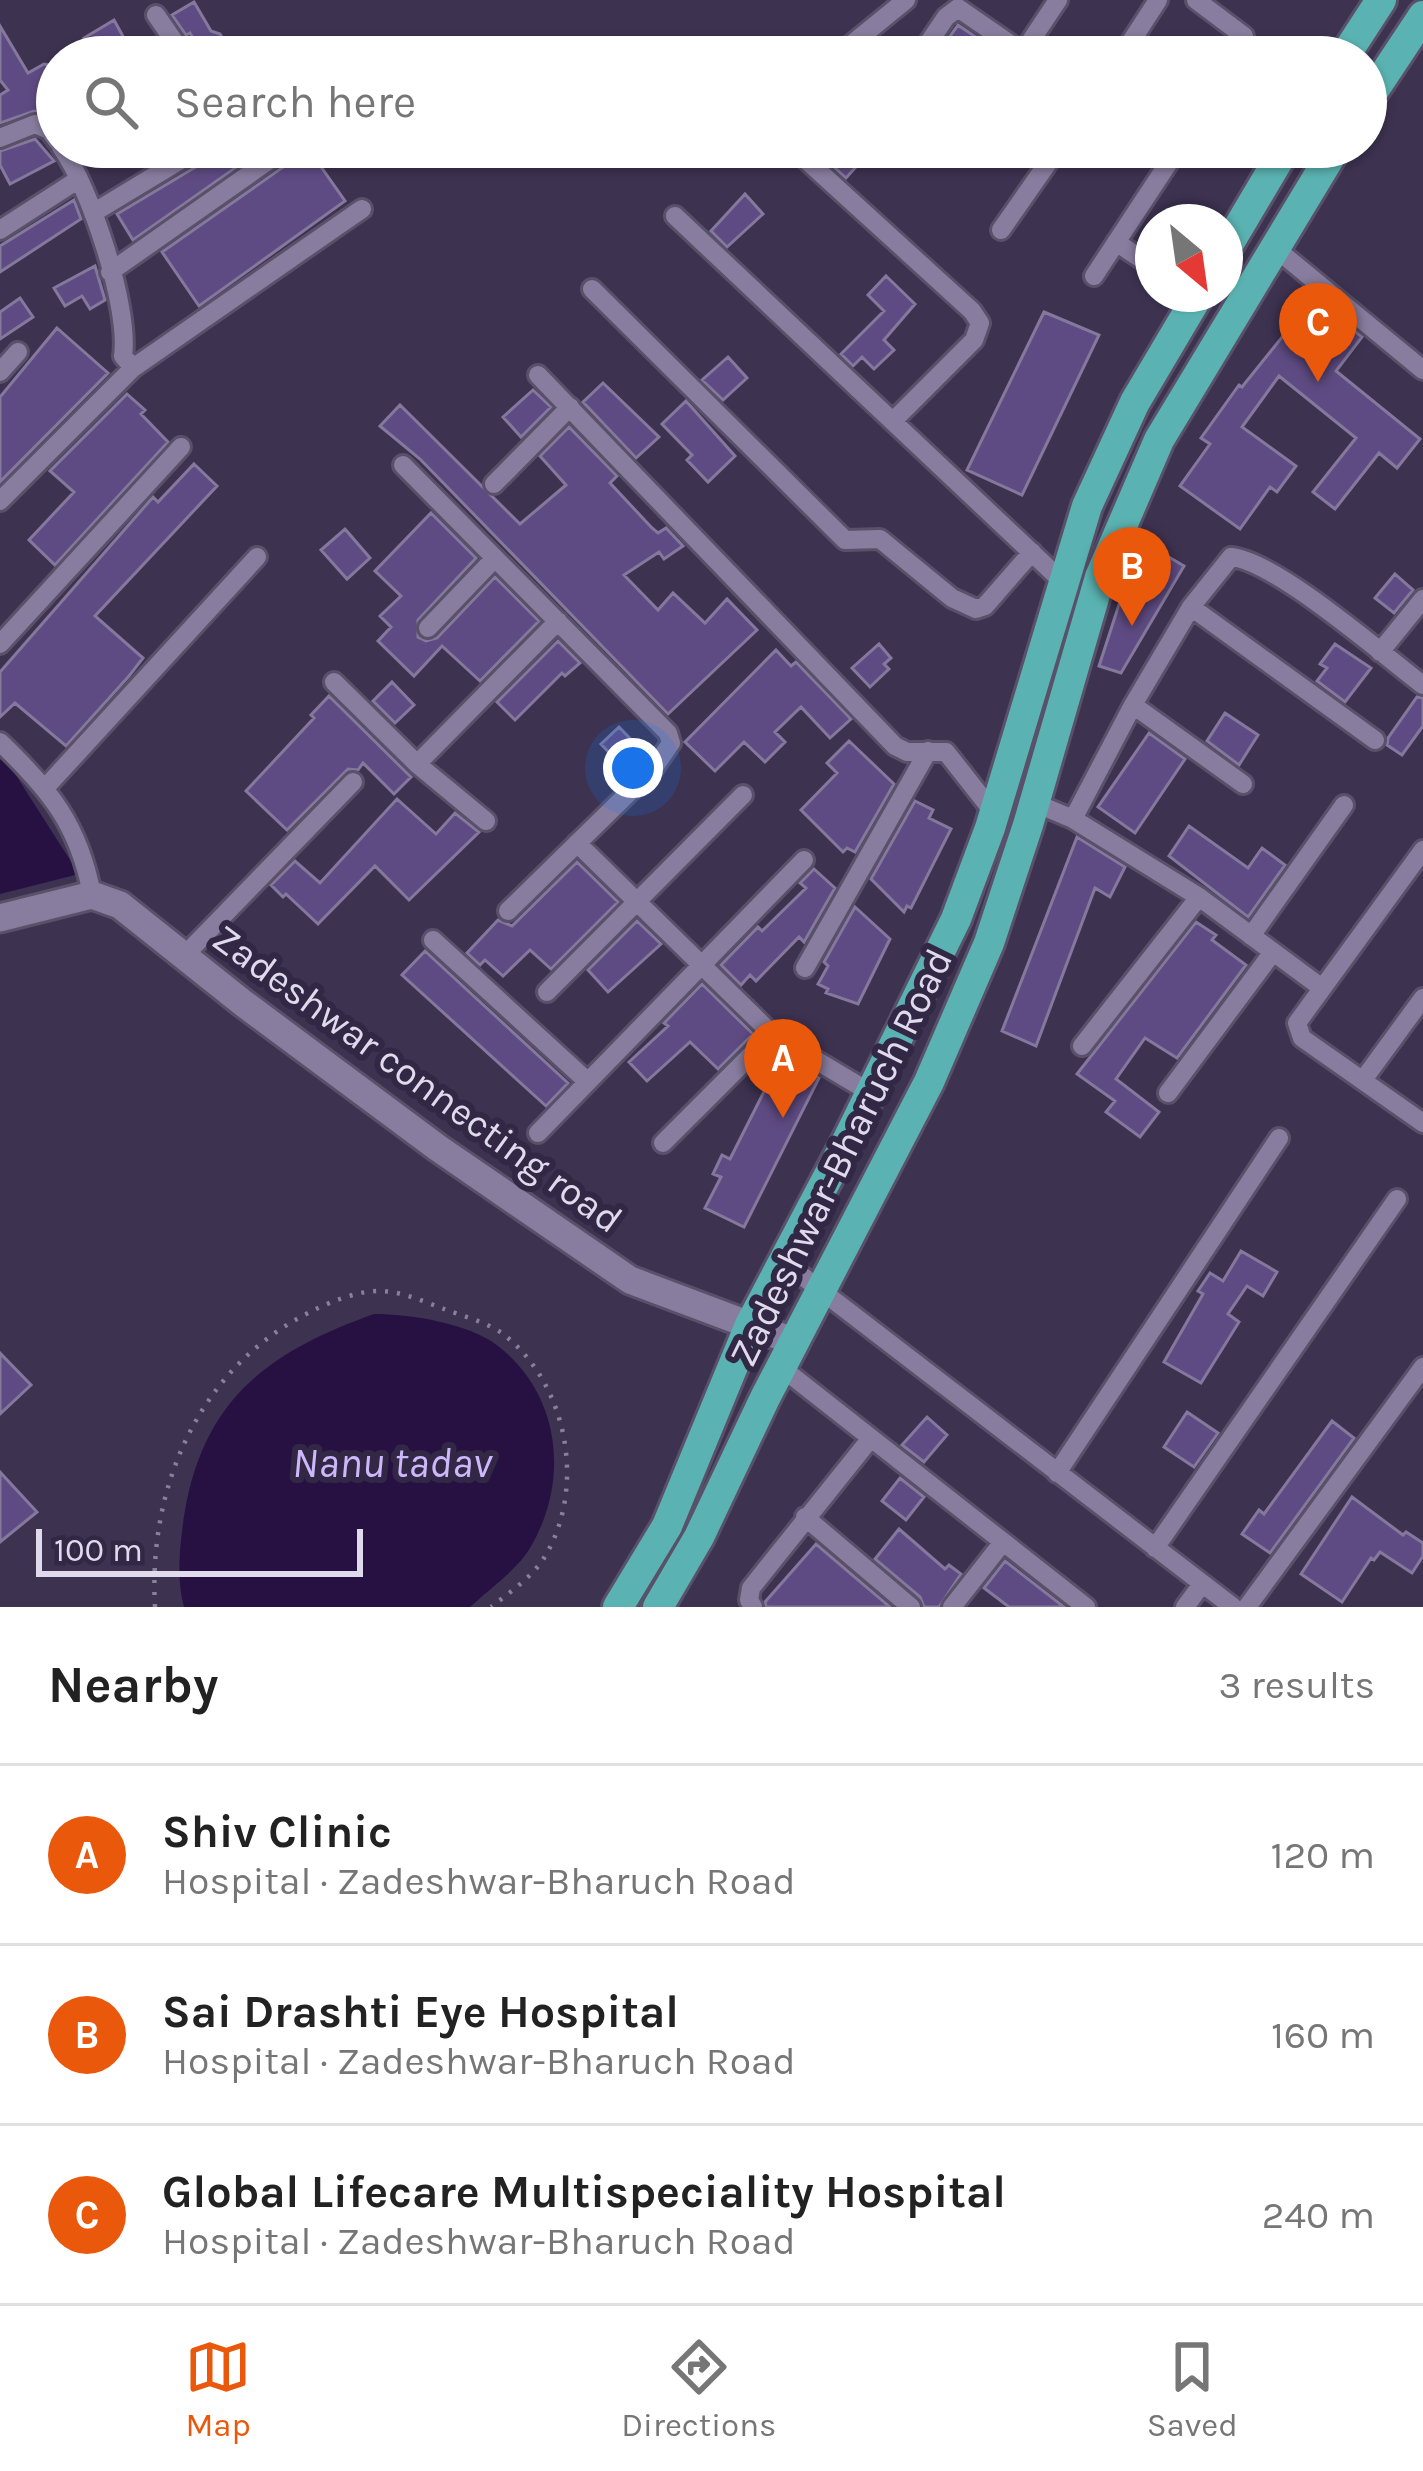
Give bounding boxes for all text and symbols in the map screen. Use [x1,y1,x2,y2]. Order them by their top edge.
search box [36,36,1387,168]
icon: search [78,69,144,135]
text: Search here [174,76,416,128]
north arrow [1135,204,1243,312]
pin: C [1279,283,1357,382]
pin: B [1093,527,1171,626]
your location [603,738,663,798]
street label: Zadeshwar connecting road [204,915,631,1243]
street label: Zadeshwar-Bharuch Road [720,941,962,1374]
pin: A [744,1019,822,1118]
water label: Nanu tadav [292,1438,494,1488]
scale bar [36,1523,363,1576]
text: 100 m [54,1531,143,1569]
text: Nearby [48,1655,218,1715]
text: 3 results [1218,1662,1375,1708]
text: Shiv Clinic [162,1806,392,1858]
text: A [75,1832,99,1878]
text: 120 m [1271,1832,1375,1878]
text: Hospital · Zadeshwar-Bharuch Road [162,1858,796,1904]
text: Sai Drashti Eye Hospital [162,1986,679,2038]
text: B [74,2012,100,2058]
text: 160 m [1271,2012,1375,2058]
text: Hospital · Zadeshwar-Bharuch Road [162,2038,796,2084]
text: Global Lifecare Multispeciality Hospital [162,2166,1006,2218]
text: C [75,2192,99,2238]
text: 240 m [1262,2192,1375,2238]
text: Hospital · Zadeshwar-Bharuch Road [162,2218,796,2264]
tab: Map [185,2334,251,2444]
tab: Directions [621,2334,776,2444]
tab: Saved [1147,2334,1238,2444]

